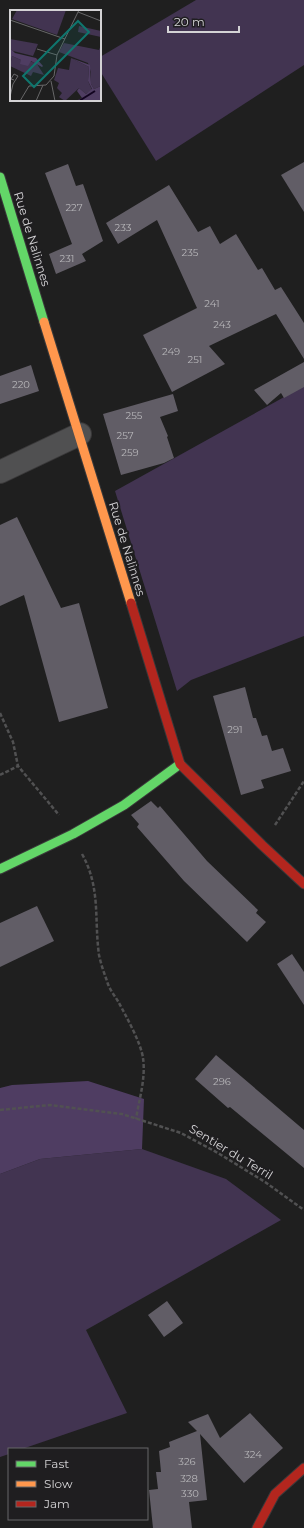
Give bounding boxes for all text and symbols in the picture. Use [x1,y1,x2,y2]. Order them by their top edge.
scale bar [168,8,239,34]
inset map [10,10,101,101]
text: 20 m [174,14,205,29]
street label: Rue de Nalinnes [11,190,54,288]
house number: 227 [65,201,83,214]
house number: 233 [115,221,132,234]
house number: 235 [182,246,199,259]
house number: 231 [60,252,74,265]
house number: 241 [204,297,220,310]
house number: 243 [213,318,231,331]
house number: 249 [162,345,180,358]
house number: 251 [188,353,202,366]
house number: 220 [12,378,30,391]
house number: 255 [126,409,143,422]
house number: 257 [116,429,134,442]
house number: 259 [121,446,139,459]
street label: Rue de Nalinnes [106,500,149,598]
house number: 291 [227,723,243,736]
house number: 296 [213,1075,231,1088]
street label: Sentier du Terril [187,1121,276,1182]
legend [8,1448,148,1520]
house number: 324 [244,1448,262,1461]
house number: 326 [178,1455,196,1468]
text: Fast [44,1456,69,1471]
house number: 328 [180,1472,198,1485]
text: Slow [44,1476,73,1491]
house number: 330 [181,1487,199,1500]
text: Jam [43,1496,70,1511]

